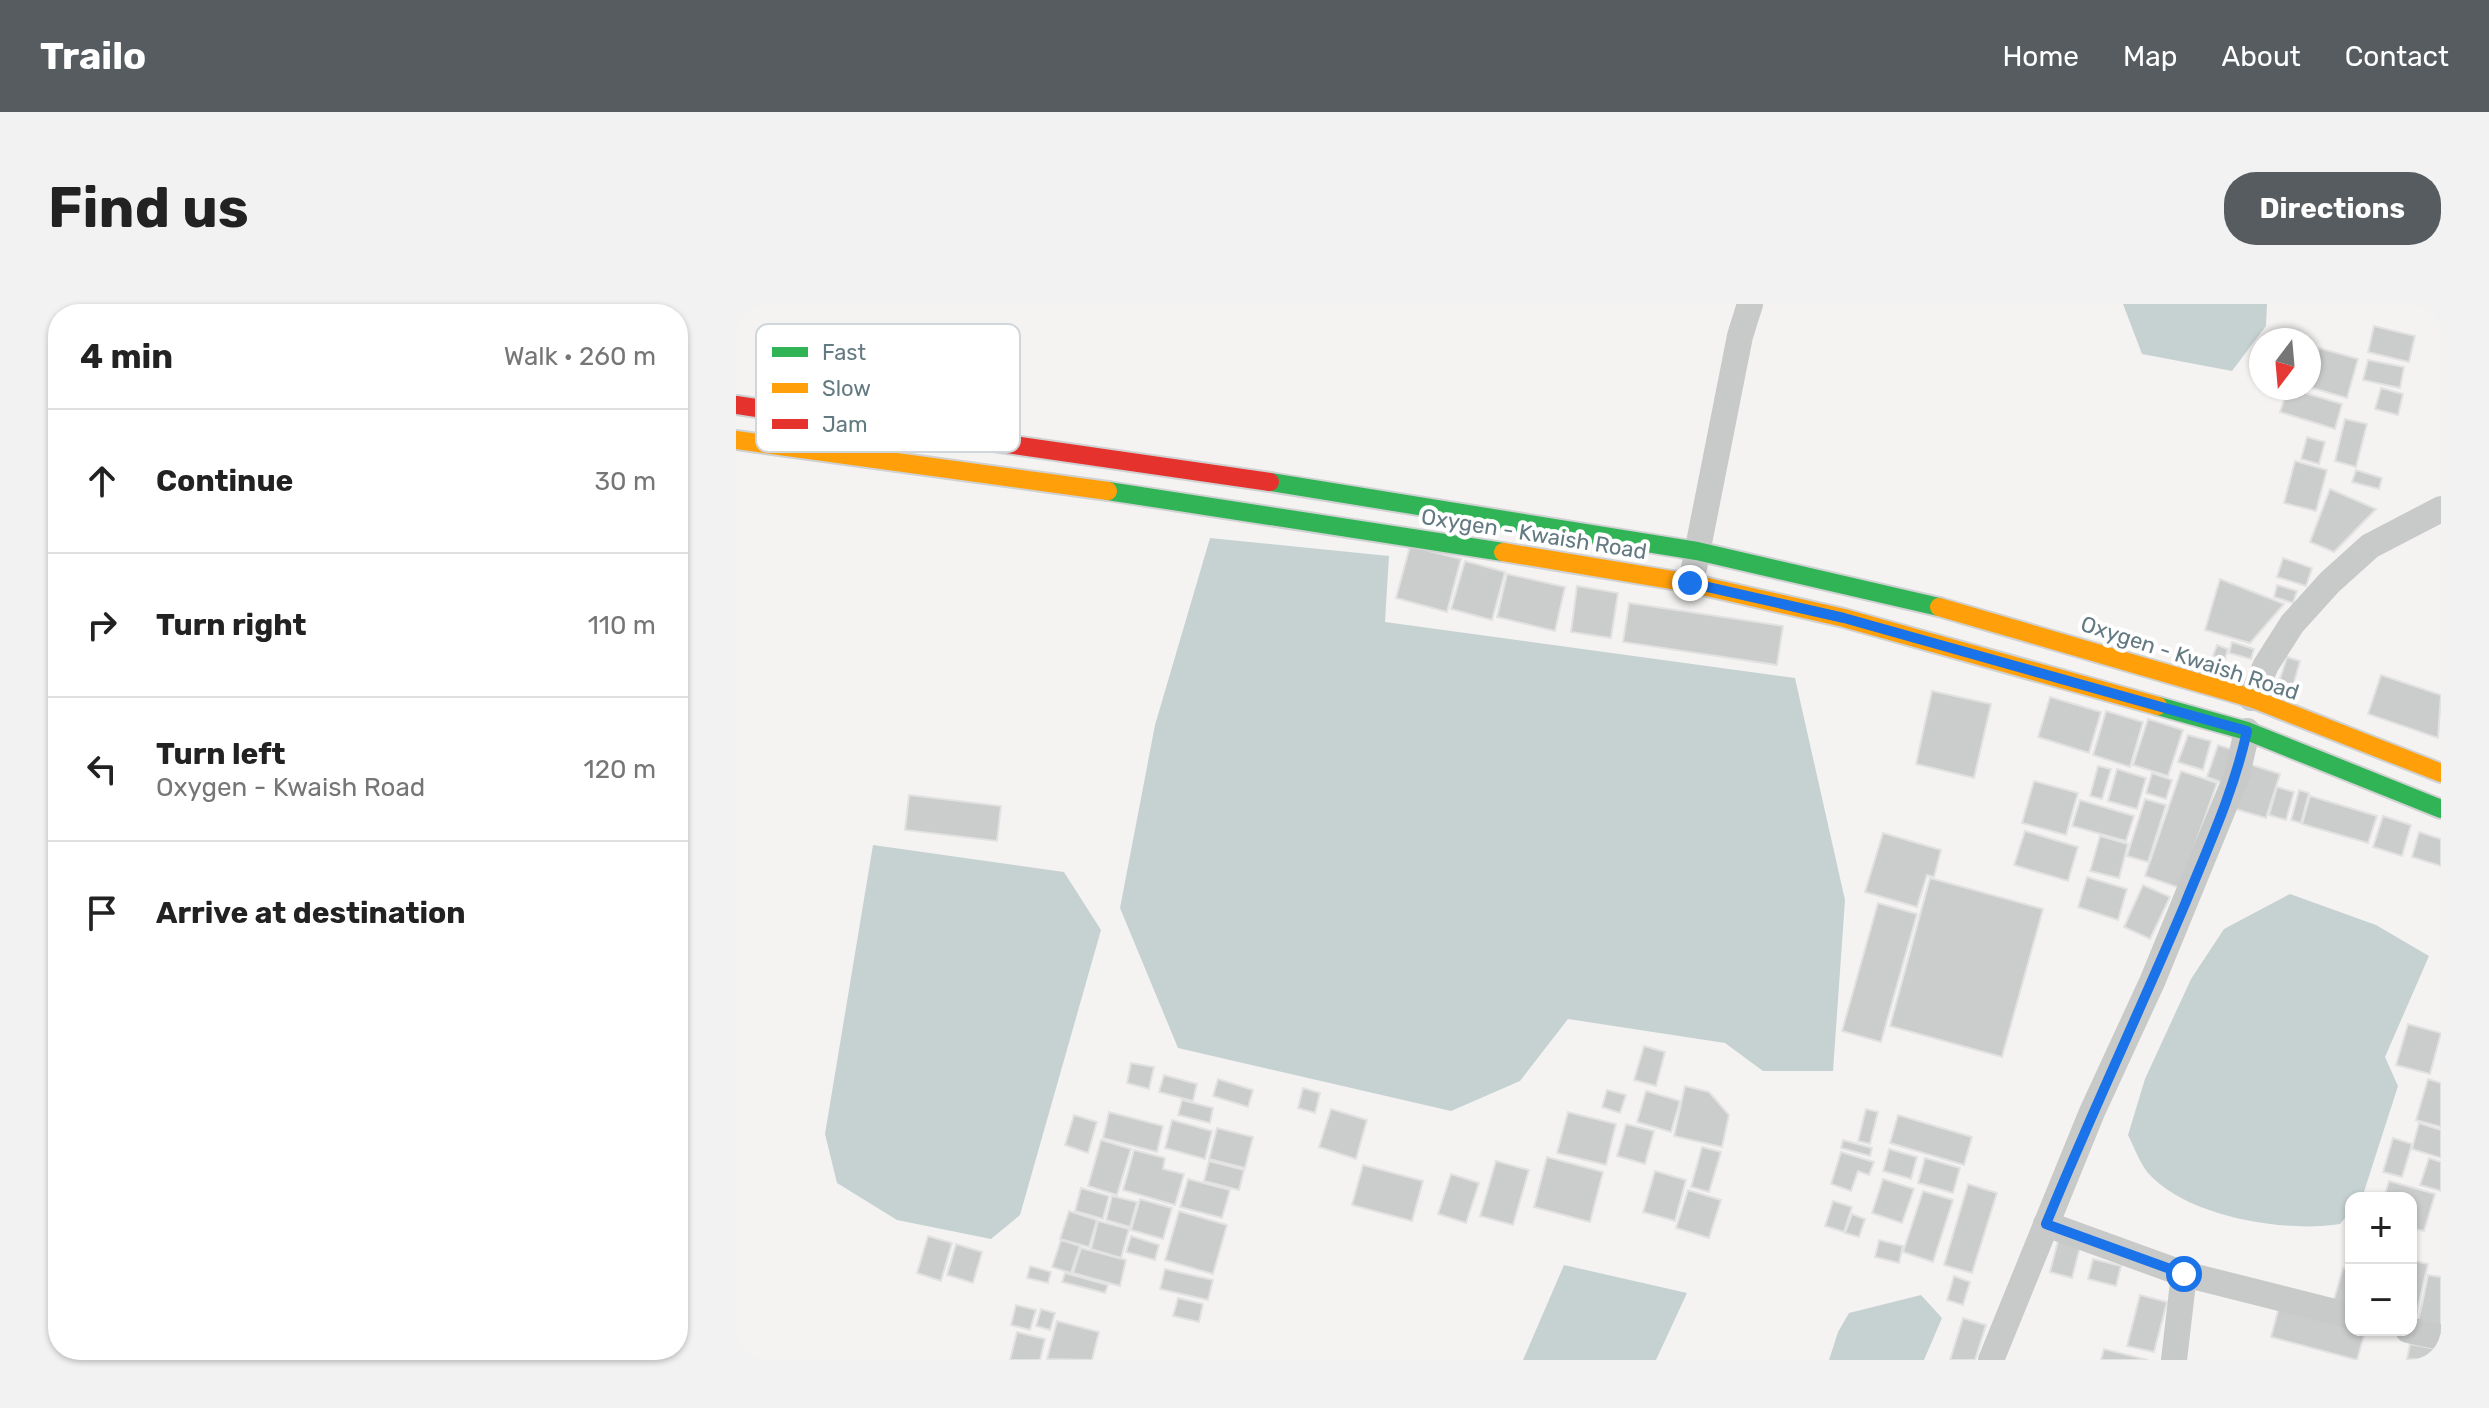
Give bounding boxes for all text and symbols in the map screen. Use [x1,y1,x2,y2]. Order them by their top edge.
text: Trailo [40,33,146,79]
text: Home [2002,40,2079,73]
text: Map [2123,40,2177,73]
text: About [2221,40,2301,73]
text: Contact [2345,40,2449,73]
button: Directions [2224,172,2441,245]
text: Find us [48,175,249,241]
legend [756,324,1020,452]
north arrow [2249,328,2321,400]
text: 4 min [80,336,173,377]
text: Fast [822,339,867,366]
text: Walk · 260 m [504,341,656,372]
text: Slow [822,375,871,402]
text: Jam [822,411,868,438]
icon: ahead [80,459,124,503]
text: Continue [156,463,293,499]
text: 30 m [594,466,656,497]
street label: Oxygen - Kwaish Road [1419,503,1649,565]
route end [1672,565,1708,601]
icon: right [80,603,124,647]
text: Turn right [156,607,307,643]
text: 110 m [588,610,656,641]
street label: Oxygen - Kwaish Road [2077,610,2303,706]
text: Turn left [156,736,286,772]
icon: left [80,747,124,791]
text: 120 m [584,754,656,785]
text: Oxygen - Kwaish Road [156,772,425,803]
icon: arrive [80,891,124,935]
text: Arrive at destination [156,895,466,931]
map controls [2345,1192,2417,1336]
button: + [2345,1192,2417,1264]
route start [2166,1256,2202,1292]
button: − [2345,1264,2417,1336]

